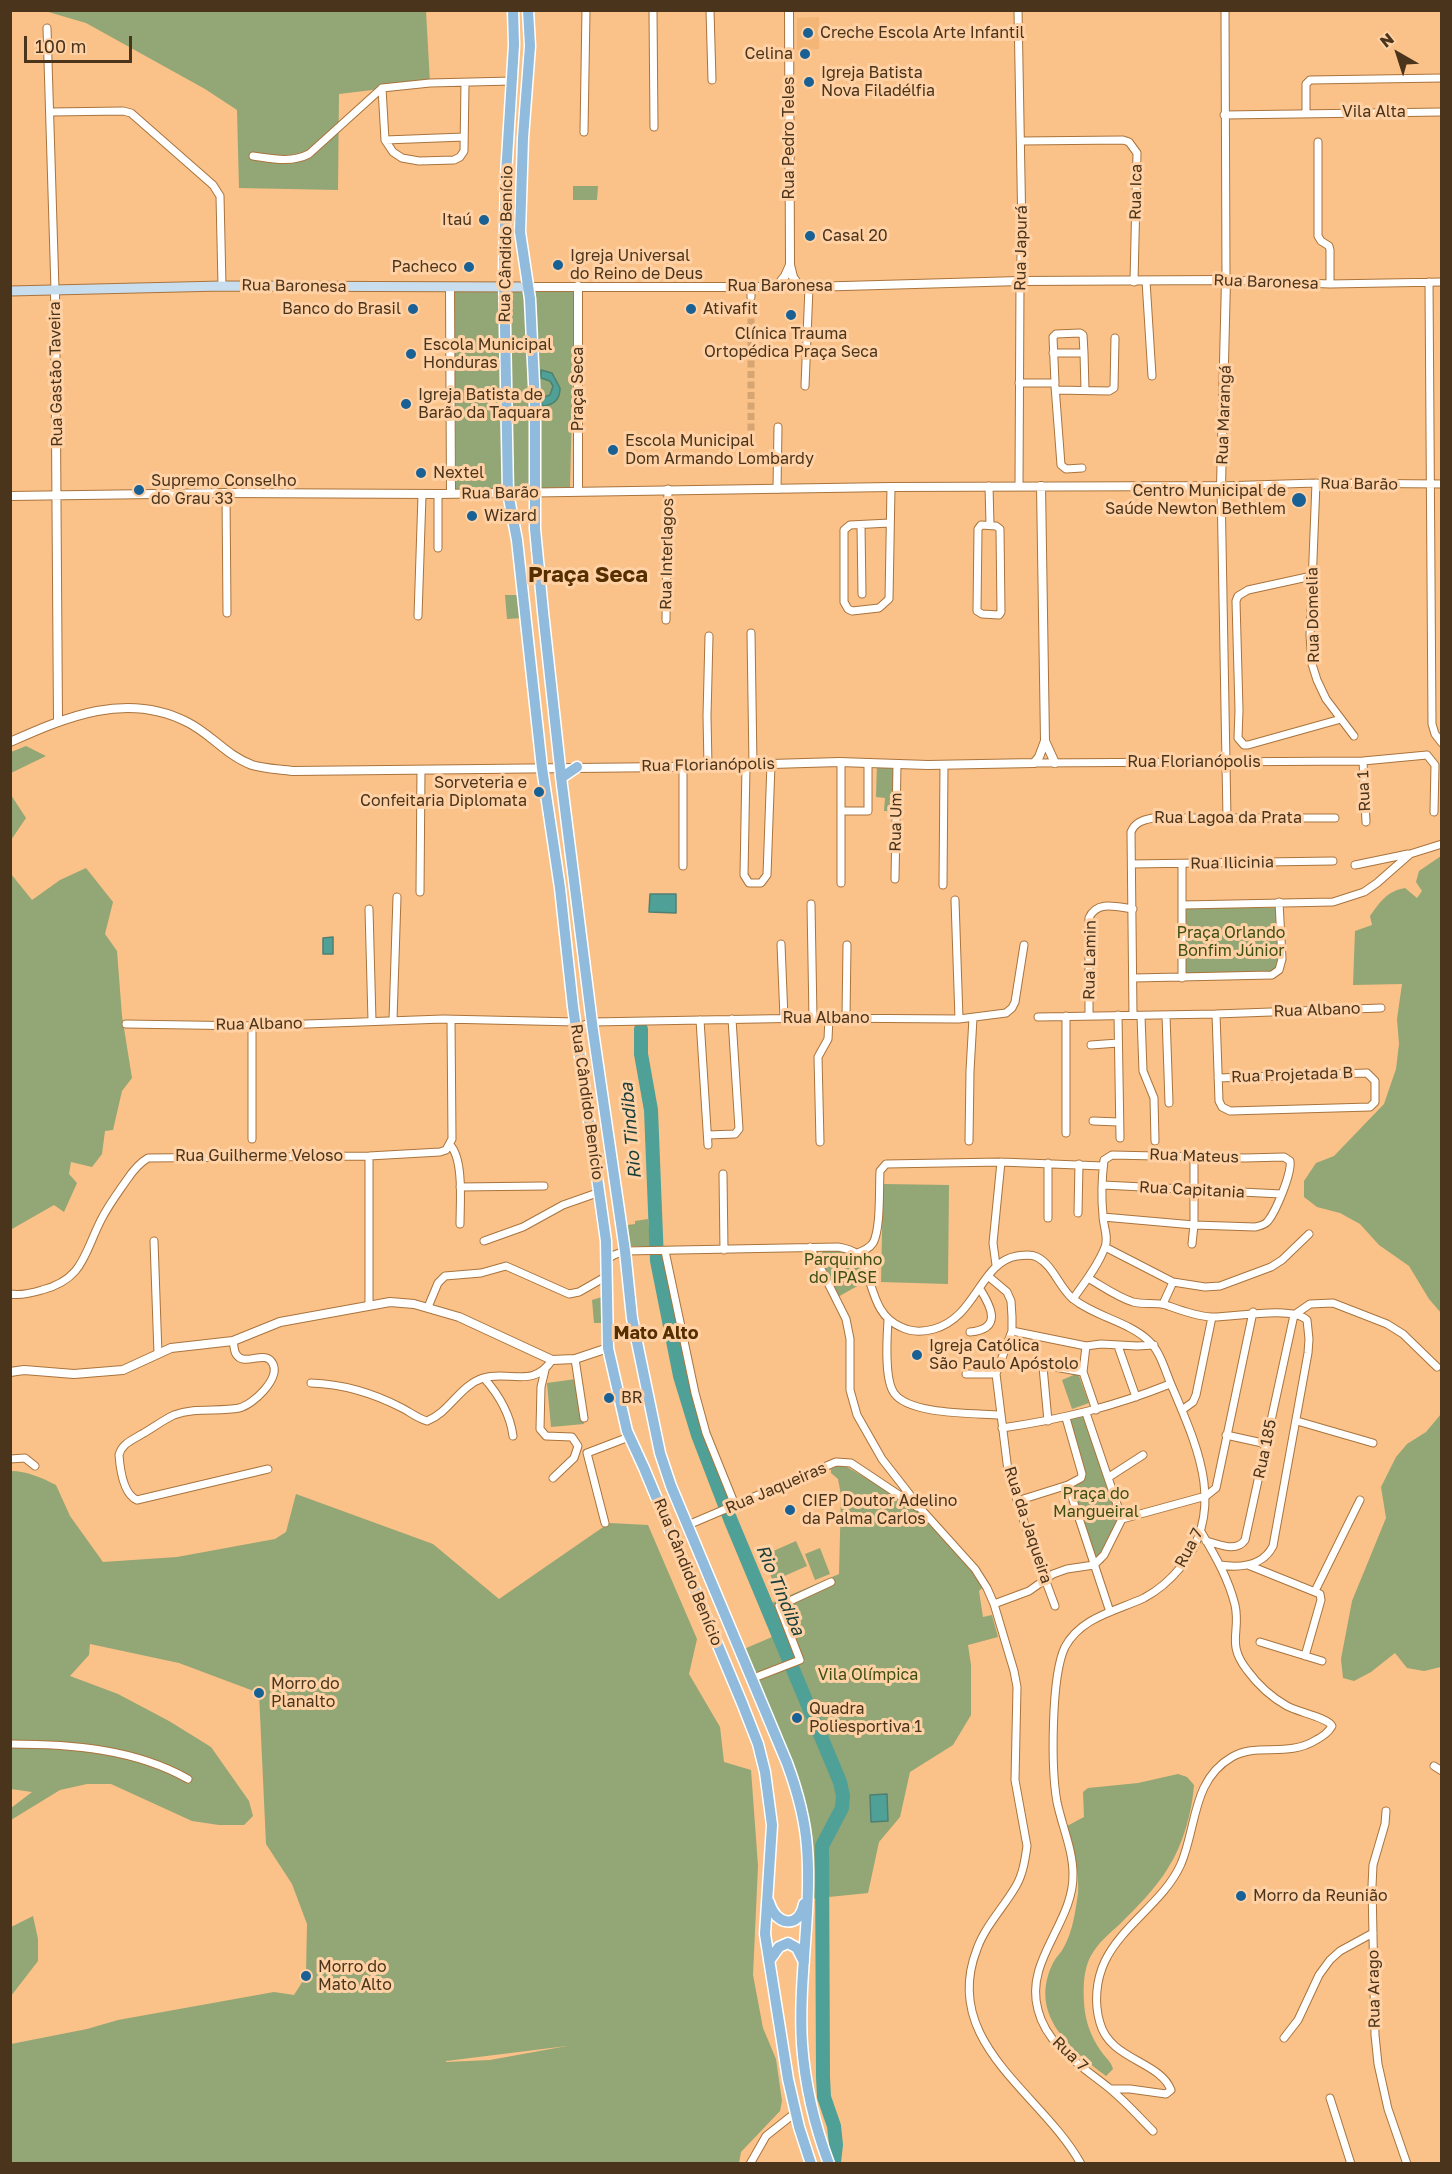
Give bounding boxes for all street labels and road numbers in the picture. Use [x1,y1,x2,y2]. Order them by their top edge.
street label: Rua Pedro Teles [779,77,799,199]
street label: Vila Alta [1342,102,1406,122]
street label: Rua Ica [1126,164,1146,220]
street label: Rua Cândido Benício [495,165,517,323]
street label: Rua Japurá [1011,205,1031,291]
street label: Rua Baronesa [1213,271,1319,293]
street label: Rua Baronesa [241,275,347,297]
street label: Rua Baronesa [727,276,833,296]
street label: Rua Gastão Taveira [45,301,67,447]
street label: Praça Seca [568,347,588,431]
street label: Rua Marangá [1213,365,1235,465]
street label: Rua Barão [1320,474,1398,494]
street label: Rua Barão [461,483,539,503]
street label: Rua Interlagos [656,498,678,610]
street label: Rua Domelia [1303,567,1323,663]
street label: Rua Florianópolis [1127,752,1261,772]
street label: Rua Florianópolis [641,754,775,776]
street label: Rua 1 [1353,770,1375,812]
street label: Rua Um [886,792,906,852]
street label: Rua Lagoa da Prata [1154,808,1302,828]
street label: Rua Ilicinia [1190,853,1274,873]
street label: Rua Lamin [1080,920,1100,1000]
street label: Rua Albano [1273,999,1361,1021]
street label: Rua Albano [782,1008,870,1028]
street label: Rua Albano [215,1014,303,1034]
street label: Rua Cândido Benício [567,1023,607,1181]
street label: Rua Projetada B [1231,1063,1353,1087]
street label: Rua Mateus [1149,1145,1239,1167]
street label: Rua Guilherme Veloso [175,1146,343,1166]
street label: Rua Capitania [1139,1178,1245,1202]
street label: Rua 185 [1249,1418,1281,1480]
street label: Rua Jaqueiras [723,1458,829,1518]
street label: Rua da Jaqueira [1000,1464,1056,1586]
street label: Rua Cândido Benício [650,1495,726,1649]
street label: Rua 7 [1171,1525,1207,1571]
street label: Rua Arago [1364,1950,1384,2028]
street label: Rua 7 [1048,2033,1092,2075]

